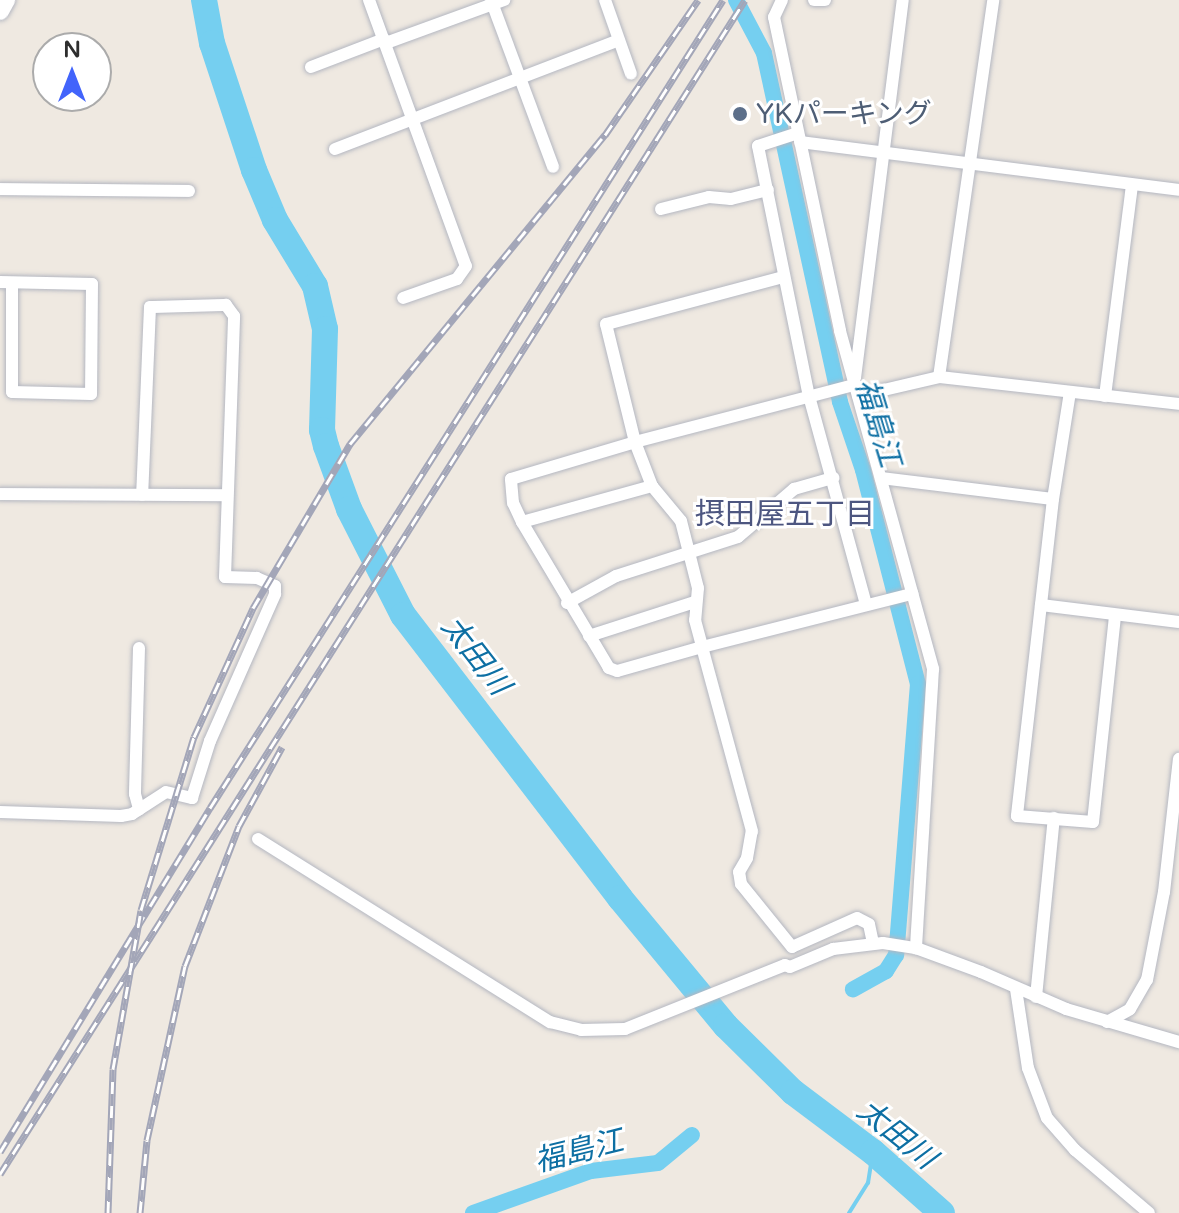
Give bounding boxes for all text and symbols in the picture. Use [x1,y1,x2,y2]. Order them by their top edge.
north arrow [32,32,112,112]
text: N [63,37,81,63]
place label: YKパーキング [756,97,933,131]
marker: YKパーキング [731,105,749,123]
water label: 福島江 [847,375,907,471]
district label: 摂田屋五丁目 [695,497,875,533]
water label: 太田川 [433,609,517,703]
water label: 太田川 [850,1093,942,1177]
water label: 福島江 [531,1124,627,1180]

